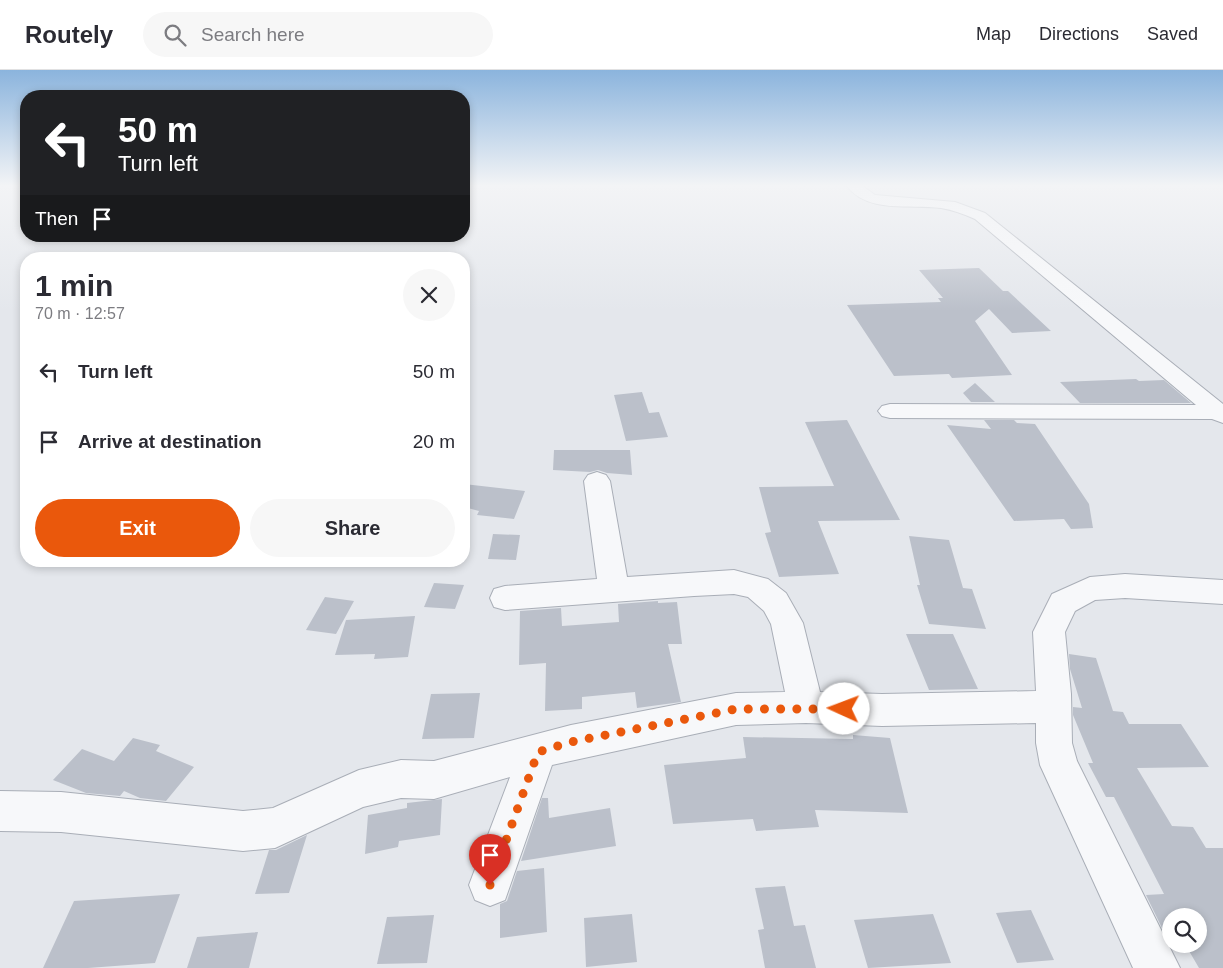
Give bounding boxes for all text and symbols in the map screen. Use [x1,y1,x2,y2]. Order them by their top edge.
search box [143,12,493,57]
text: Routely [25,21,113,48]
icon: search [161,21,189,49]
text: Search here [201,24,305,45]
text: Map [976,24,1011,44]
text: Directions [1039,24,1119,44]
text: Saved [1147,24,1198,44]
icon: left [35,110,100,175]
text: 50 m [118,110,198,149]
text: Turn left [118,151,198,176]
icon: arrive [88,205,116,233]
text: Then [35,208,78,229]
text: 1 min [35,269,113,302]
button: close [403,269,455,321]
text: 70 m · 12:57 [35,305,125,322]
icon: left [35,358,63,386]
text: Turn left [78,361,153,382]
text: 50 m [413,361,455,382]
icon: arrive [35,428,63,456]
text: Arrive at destination [78,431,262,452]
text: 20 m [413,431,455,452]
button: Exit [35,499,240,557]
button: Share [250,499,455,557]
position arrow [817,682,869,734]
pin [469,834,511,885]
icon: arrive [476,841,504,869]
map controls [1162,908,1207,953]
button: search [1162,908,1207,953]

